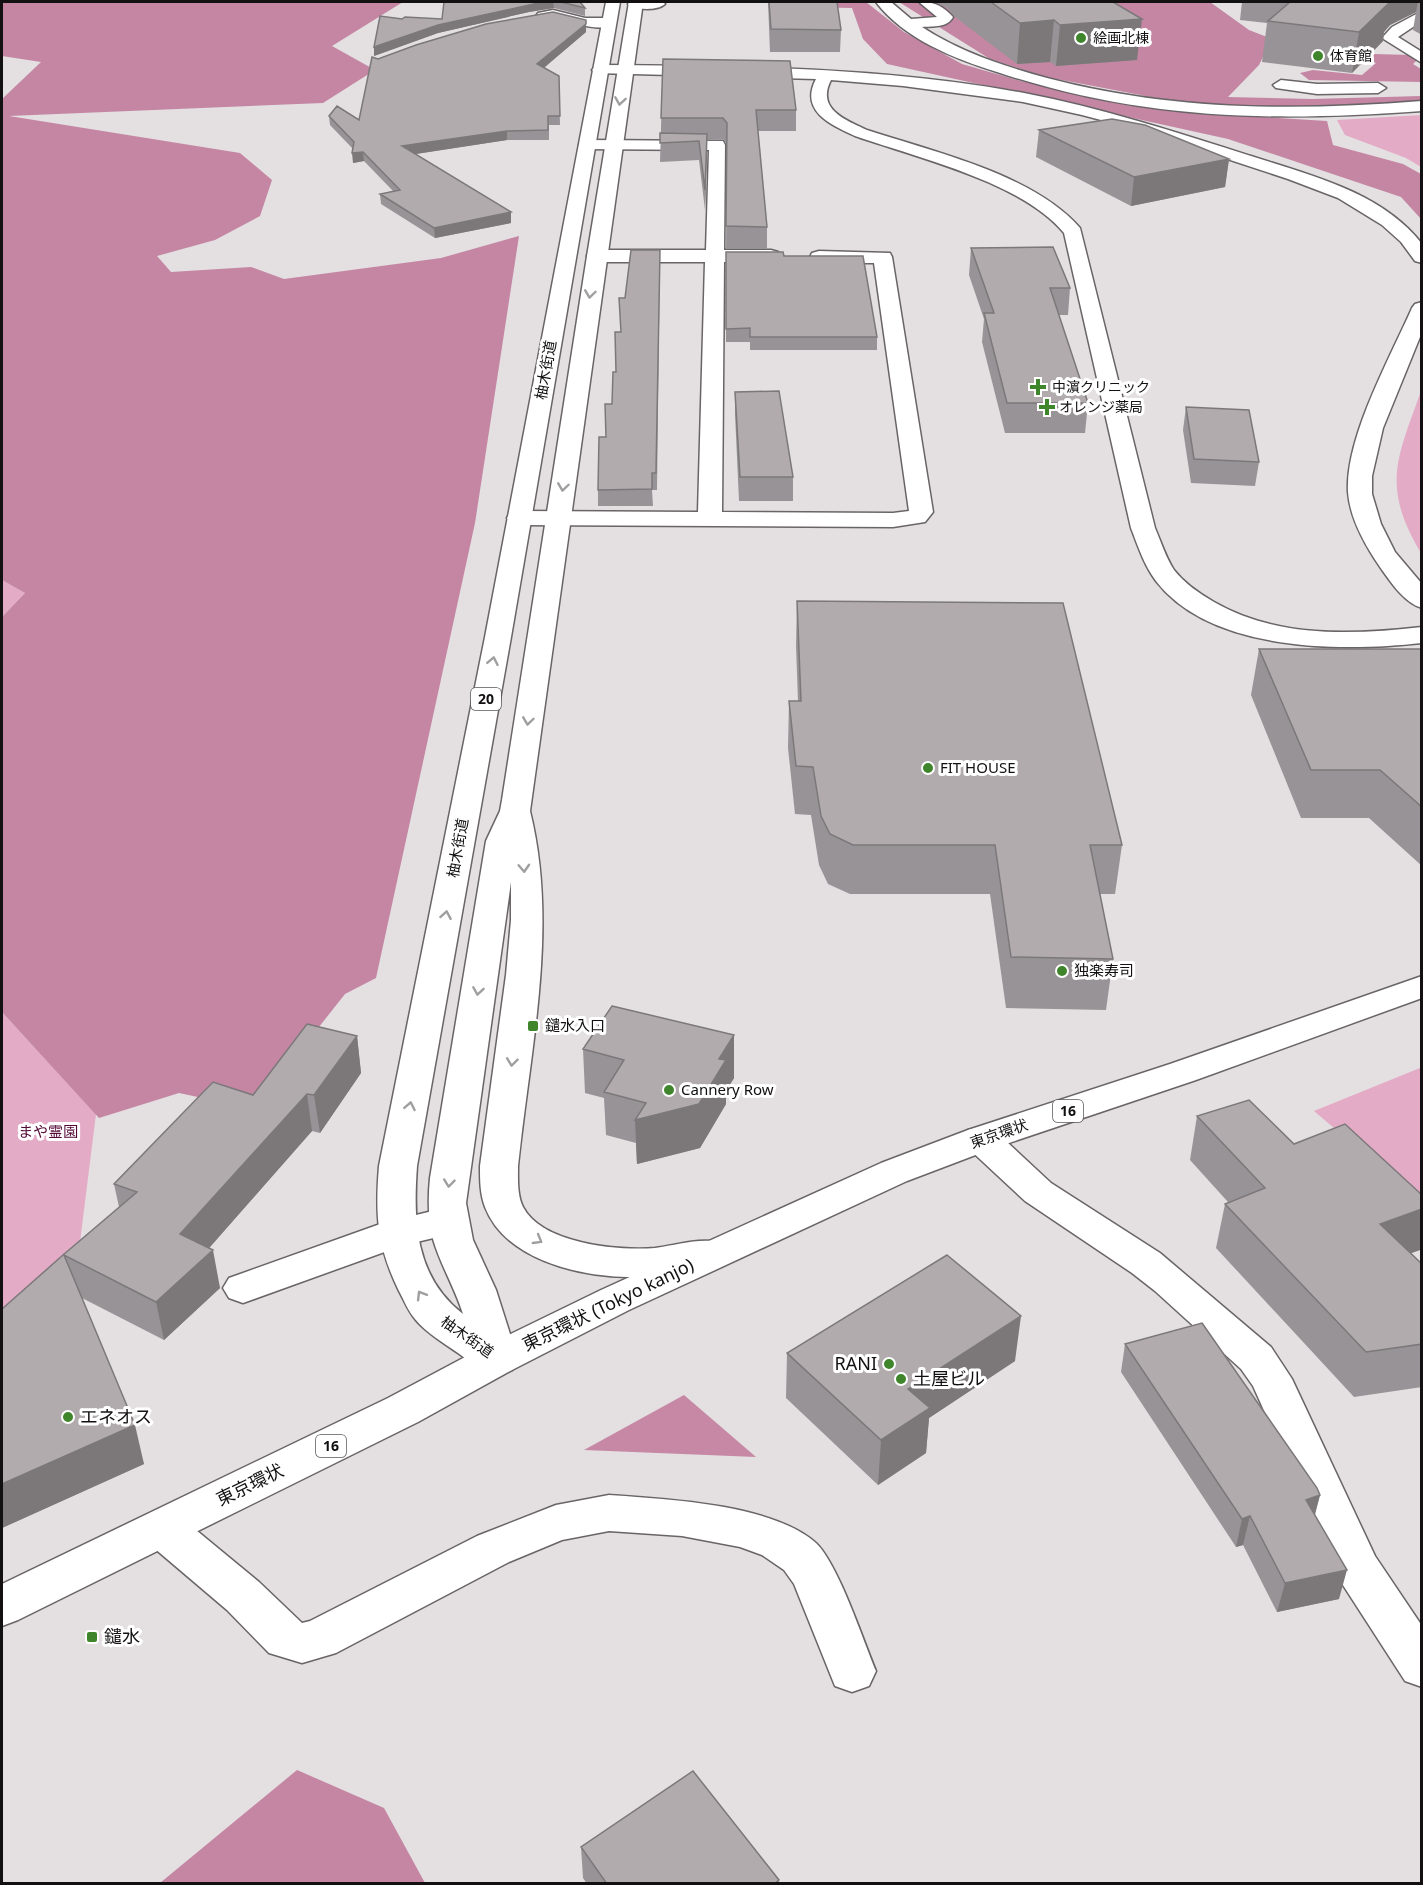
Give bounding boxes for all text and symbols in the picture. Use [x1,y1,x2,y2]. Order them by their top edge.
place label: 絵画北棟 [1093,28,1149,47]
marker: 絵画北棟 [1074,31,1088,45]
place label: 体育館 [1330,46,1372,65]
marker: 体育館 [1311,49,1325,63]
one-way arrow [614,95,627,105]
one-way arrow [585,289,597,298]
street label: 柚木街道 [530,339,560,401]
place label: 中濵クリニック [1052,377,1150,396]
marker: 中濵クリニック [1029,378,1047,396]
place label: オレンジ薬局 [1059,397,1143,416]
marker: オレンジ薬局 [1040,400,1054,414]
one-way arrow [557,482,569,491]
one-way arrow [486,656,499,666]
road number: 20 [471,688,501,710]
one-way arrow [522,716,534,726]
place label: FIT HOUSE [940,757,1015,777]
marker: FIT HOUSE [921,761,935,775]
street label: 柚木街道 [442,817,472,879]
one-way arrow [518,863,531,872]
one-way arrow [439,910,452,920]
place label: 独楽寿司 [1074,960,1134,980]
marker: 独楽寿司 [1055,964,1069,978]
one-way arrow [473,986,485,995]
place label: 鑓水入口 [545,1015,605,1035]
marker: 鑓水入口 [526,1019,540,1033]
one-way arrow [506,1057,519,1067]
place label: Cannery Row [681,1079,774,1099]
marker: Cannery Row [662,1083,676,1097]
road number: 16 [1053,1100,1083,1122]
one-way arrow [403,1102,416,1112]
street label: 東京環状 [967,1114,1030,1152]
park label: まや霊園 [18,1121,78,1141]
one-way arrow [443,1179,456,1188]
one-way arrow [532,1233,542,1244]
street label: 東京環状 (Tokyo kanjo) [518,1252,697,1356]
one-way arrow [417,1291,429,1301]
street label: 柚木街道 [437,1311,498,1362]
place label: RANI [835,1351,877,1375]
marker: RANI [882,1357,896,1371]
place label: 土屋ビル [913,1366,985,1390]
marker: 土屋ビル [894,1372,908,1386]
place label: エネオス [80,1404,152,1428]
marker: エネオス [61,1410,75,1424]
road number: 16 [316,1435,346,1457]
street label: 東京環状 [212,1458,287,1511]
place label: 鑓水 [104,1624,140,1648]
marker: 鑓水 [85,1630,99,1644]

